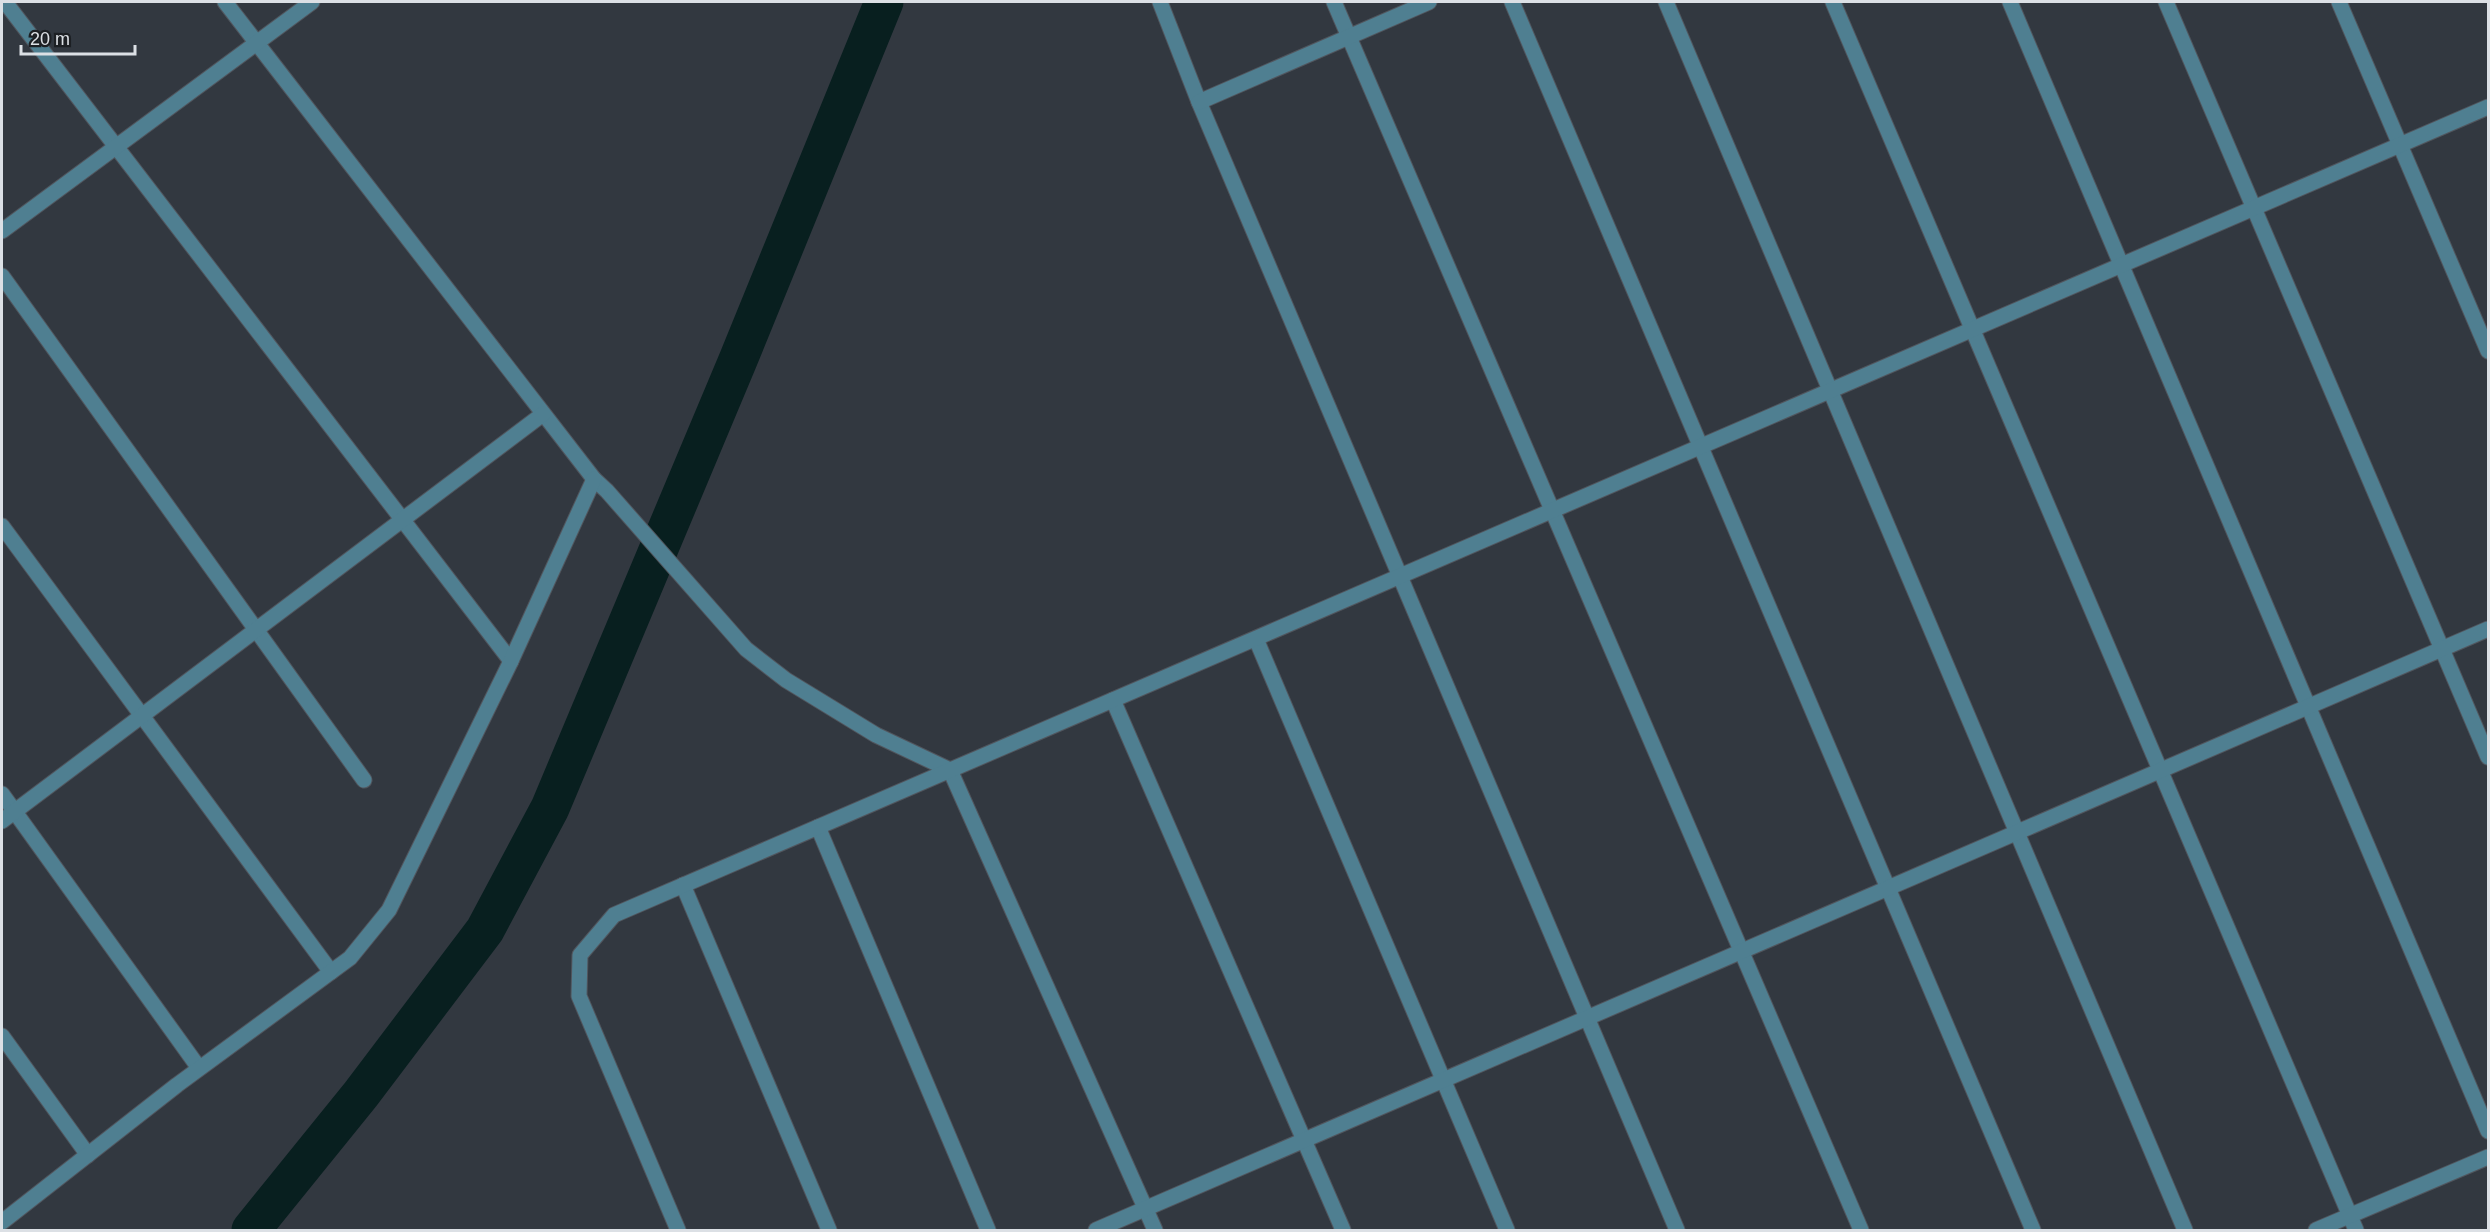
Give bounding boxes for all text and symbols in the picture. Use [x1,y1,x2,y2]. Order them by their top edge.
scale bar [21,18,135,56]
text: 20 m [30,29,70,49]

